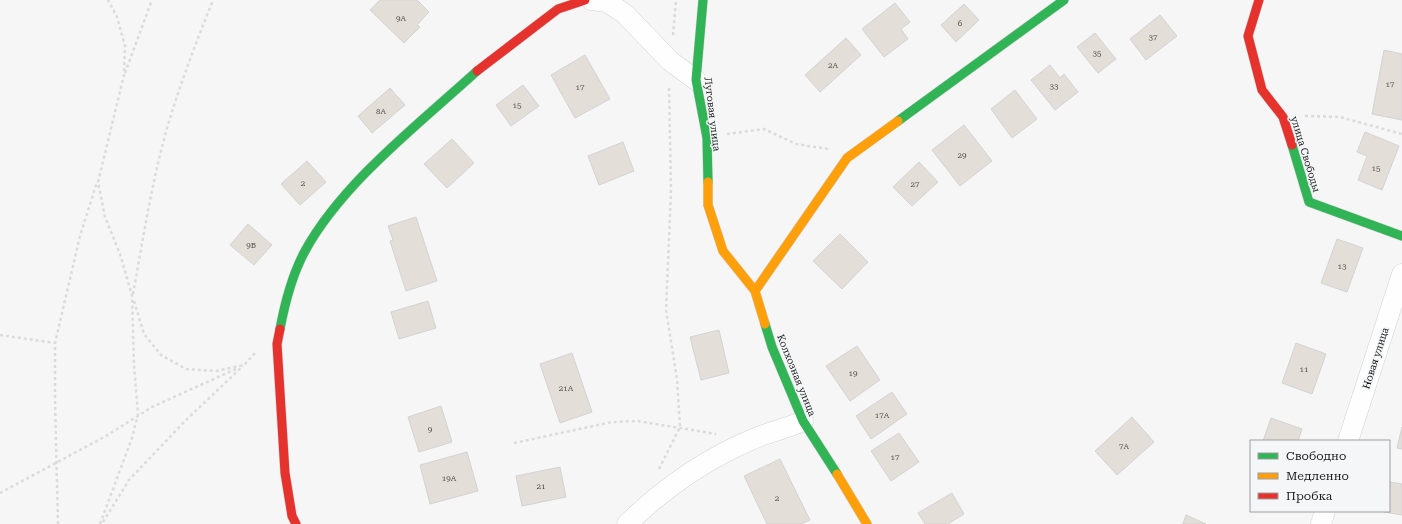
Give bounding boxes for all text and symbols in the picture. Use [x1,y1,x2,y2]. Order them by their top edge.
house number: 9А [396,14,406,23]
house number: 6 [958,19,963,28]
house number: 37 [1149,33,1158,42]
house number: 35 [1093,49,1102,58]
house number: 2А [828,61,838,70]
street label: Луговая улица [702,76,723,152]
house number: 17 [1386,80,1395,89]
house number: 33 [1050,82,1059,91]
house number: 17 [576,83,585,92]
house number: 15 [513,101,522,110]
house number: 8А [376,107,386,116]
street label: улица Свободы [1289,115,1322,193]
house number: 29 [958,151,967,160]
house number: 15 [1372,164,1381,173]
house number: 2 [301,179,306,188]
house number: 27 [911,180,920,189]
house number: 9Б [246,241,256,250]
house number: 13 [1338,262,1347,271]
street label: Новая улица [1360,325,1391,390]
street label: Колхозная улица [775,333,818,418]
house number: 11 [1300,365,1309,374]
house number: 19 [849,369,858,378]
house number: 21А [559,384,574,393]
house number: 17А [875,411,890,420]
house number: 9 [428,425,433,434]
legend [1250,440,1390,512]
house number: 7А [1119,442,1129,451]
text: Свободно [1286,449,1346,463]
house number: 17 [891,453,900,462]
text: Медленно [1286,469,1349,483]
house number: 19А [442,474,457,483]
house number: 21 [537,482,546,491]
text: Пробка [1286,489,1333,503]
house number: 2 [775,494,780,503]

